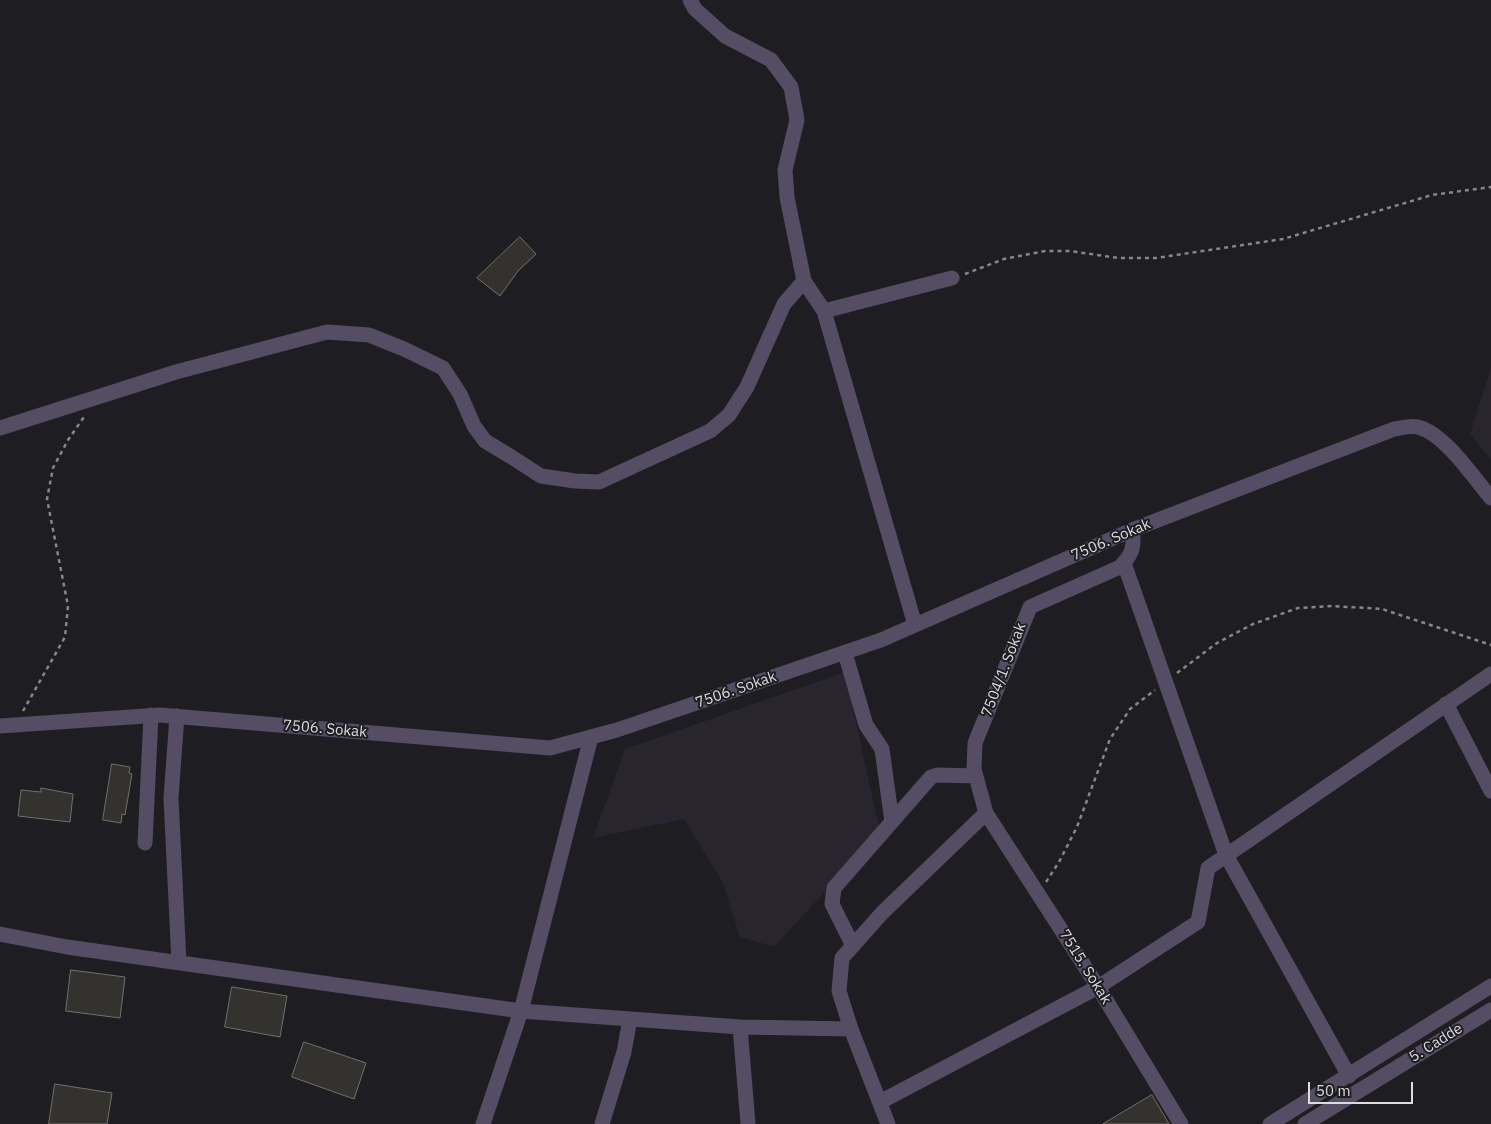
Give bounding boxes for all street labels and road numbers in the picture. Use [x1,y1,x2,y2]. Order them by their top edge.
street label: 7506. Sokak [1069,515,1153,565]
street label: 7504/1. Sokak [978,620,1030,720]
street label: 7506. Sokak [693,668,779,712]
street label: 7506. Sokak [282,716,368,742]
street label: 7515. Sokak [1055,926,1115,1008]
street label: 5. Cadde [1406,1020,1466,1066]

